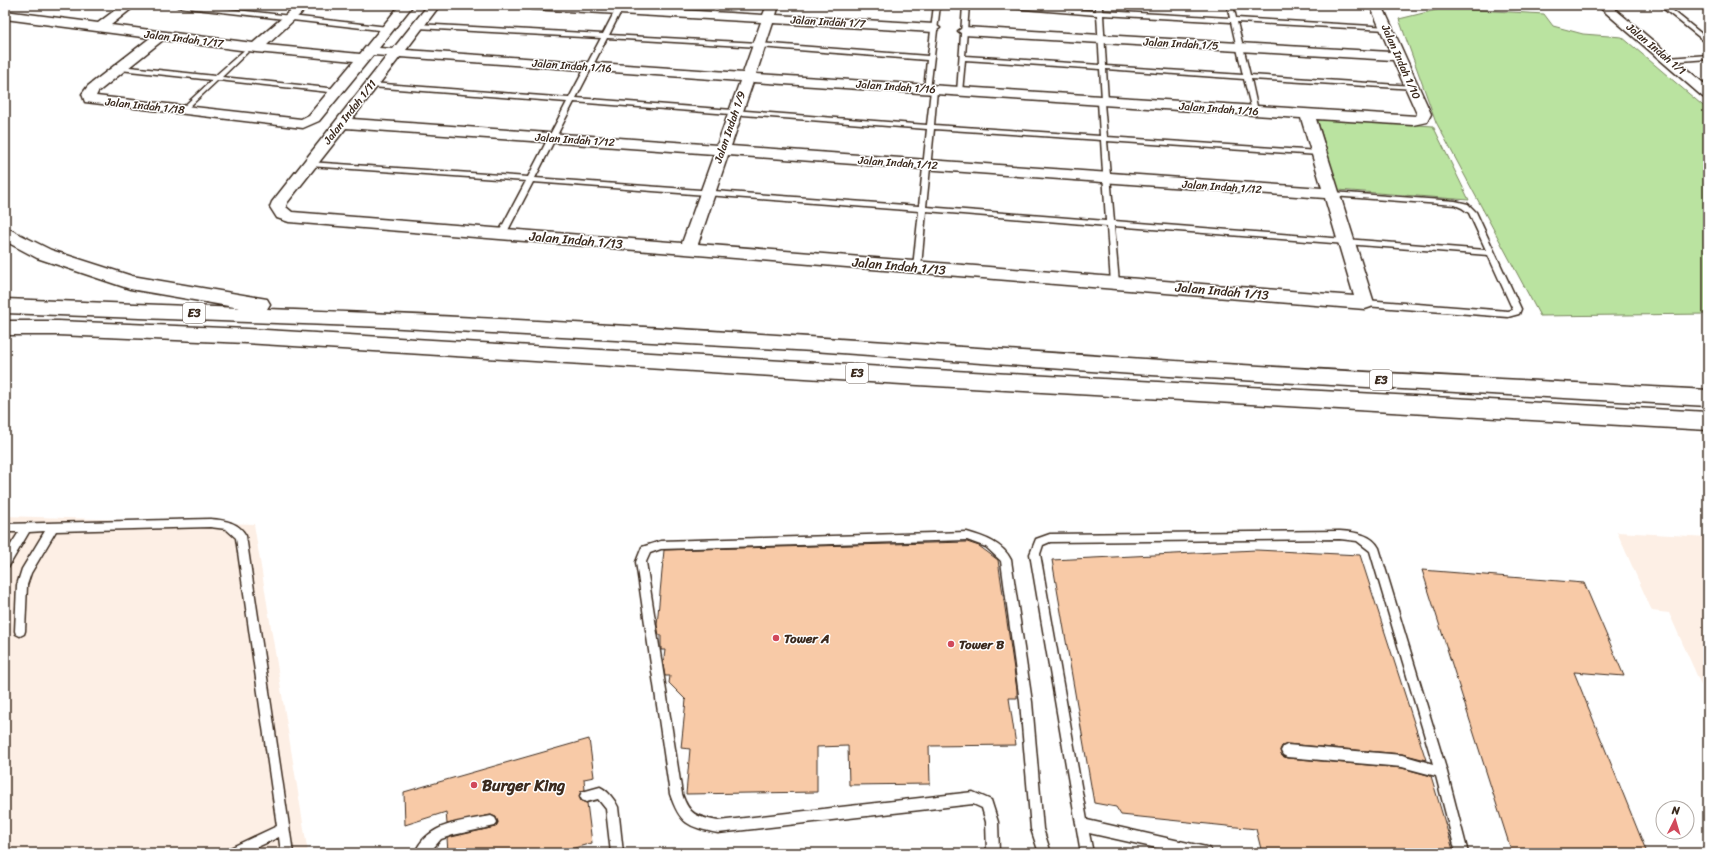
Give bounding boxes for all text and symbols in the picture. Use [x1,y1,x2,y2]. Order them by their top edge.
street label: Jalan Indah 1/7 [789,11,867,33]
street label: Jalan Indah 1/1 [1621,18,1690,80]
street label: Jalan Indah 1/10 [1376,21,1426,103]
street label: Jalan Indah 1/17 [142,25,225,53]
street label: Jalan Indah 1/5 [1142,32,1219,55]
street label: Jalan Indah 1/16 [531,54,612,78]
street label: Jalan Indah 1/11 [318,75,382,149]
street label: Jalan Indah 1/16 [855,75,936,99]
street label: Jalan Indah 1/9 [708,88,751,167]
street label: Jalan Indah 1/18 [103,92,186,120]
street label: Jalan Indah 1/16 [1178,97,1259,121]
street label: Jalan Indah 1/12 [534,128,616,152]
street label: Jalan Indah 1/12 [857,151,939,175]
street label: Jalan Indah 1/12 [1181,175,1263,199]
street label: Jalan Indah 1/13 [527,224,624,256]
street label: Jalan Indah 1/13 [850,250,947,282]
street label: Jalan Indah 1/13 [1173,275,1270,307]
road number: E3 [183,303,205,323]
road number: E3 [846,363,868,383]
road number: E3 [1370,370,1392,390]
place label: Tower A [784,627,830,650]
marker: Tower A [771,633,781,643]
place label: Tower B [959,633,1005,656]
marker: Tower B [946,639,956,649]
place label: Burger King [482,771,566,800]
marker: Burger King [469,780,479,790]
north arrow [1655,800,1695,840]
text: N [1670,801,1681,820]

